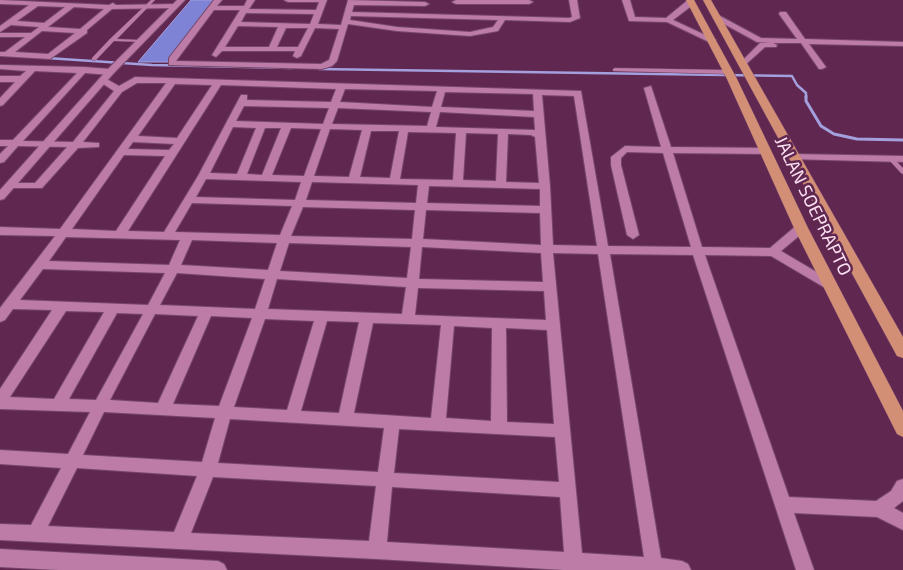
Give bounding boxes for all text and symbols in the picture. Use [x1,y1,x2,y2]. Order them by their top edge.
street label: JALAN SOEPRAPTO [770,133,856,279]

